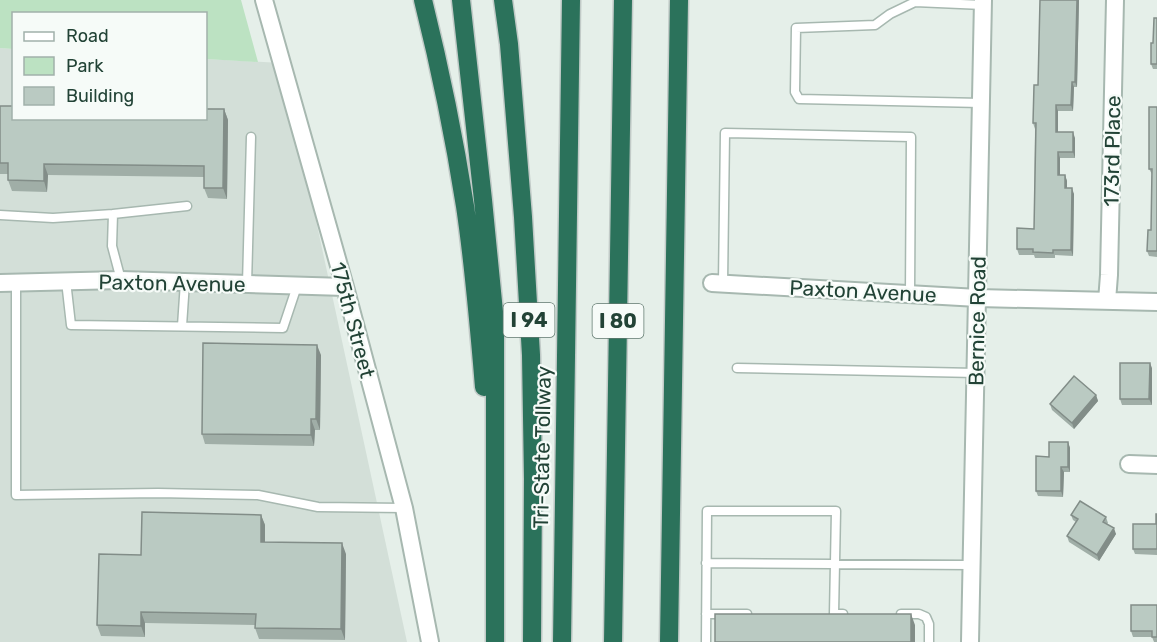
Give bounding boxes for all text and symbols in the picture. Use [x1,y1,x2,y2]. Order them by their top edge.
legend [12,12,207,120]
text: Road [66,25,109,47]
text: Park [66,55,104,77]
text: Building [66,85,134,107]
street label: 173rd Place [1099,95,1125,207]
street label: Bernice Road [963,256,991,386]
street label: 175th Street [326,259,380,381]
street label: Paxton Avenue [98,269,246,297]
street label: Paxton Avenue [789,275,937,307]
road number: I 94 [504,303,554,337]
road number: I 80 [592,304,644,338]
street label: Tri-State Tollway [528,365,556,528]

